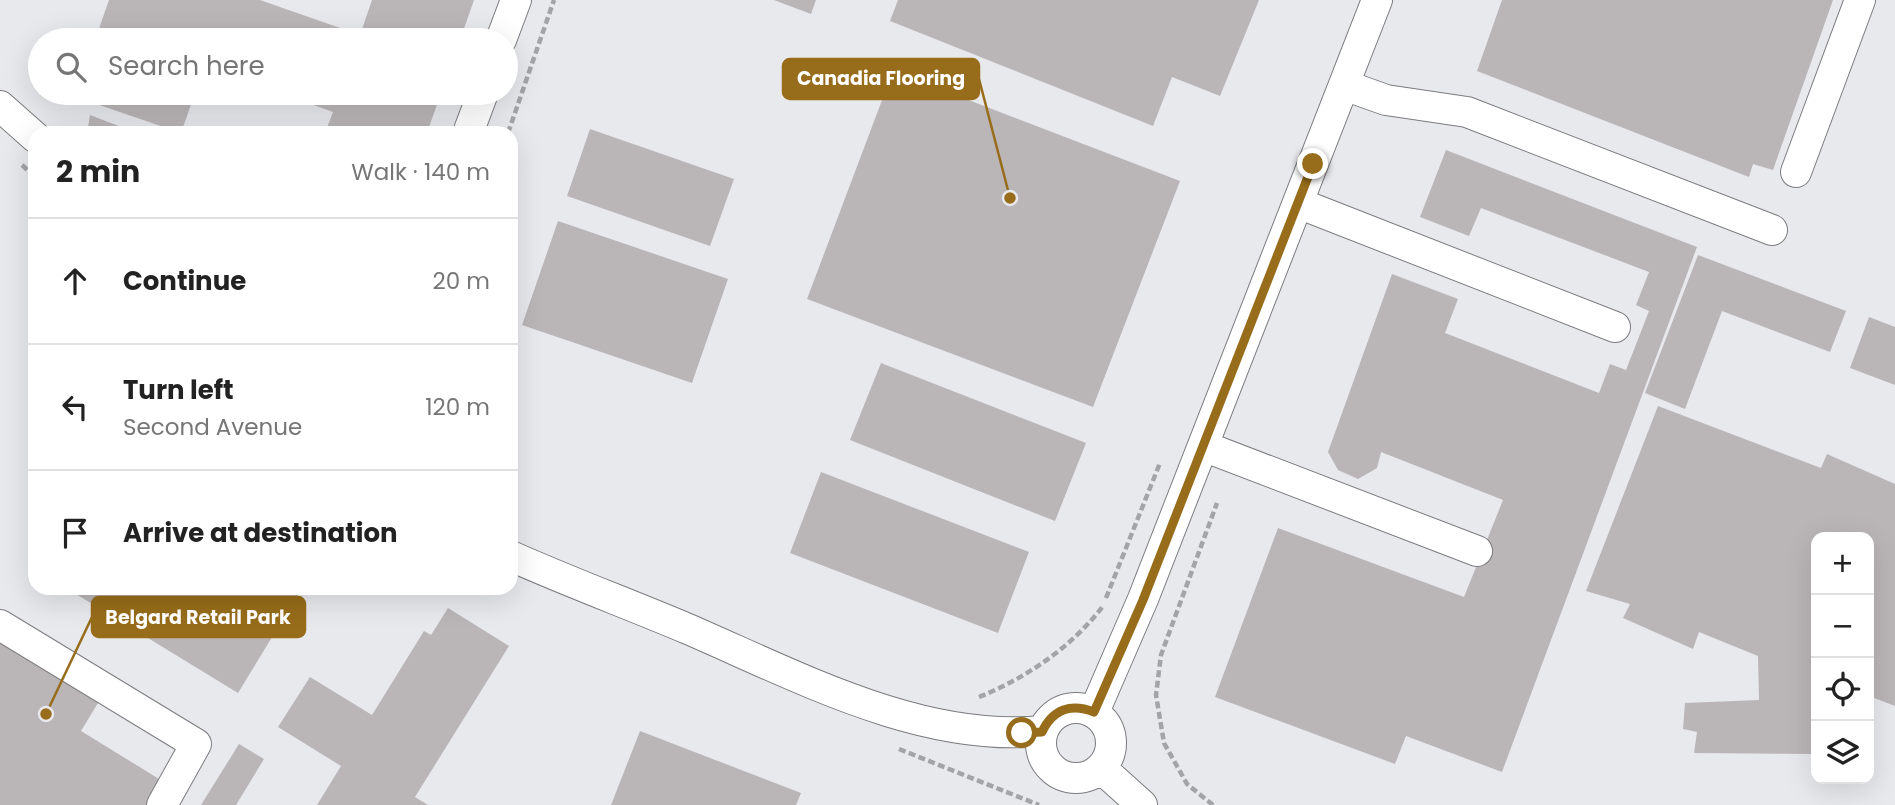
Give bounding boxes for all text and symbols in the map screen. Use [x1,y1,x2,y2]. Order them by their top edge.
search box [28,28,518,105]
icon: search [52,48,90,86]
text: Search here [108,48,265,84]
callout: Canadia Flooring [783,59,979,99]
text: Canadia Flooring [797,65,965,92]
route end [1297,148,1328,179]
text: 2 min [56,150,140,193]
text: Walk · 140 m [351,156,490,188]
icon: ahead [56,262,94,300]
text: Continue [123,263,246,299]
text: 20 m [432,265,490,297]
text: Turn left [123,372,234,408]
icon: left [56,388,94,426]
text: 120 m [425,391,490,423]
text: Second Avenue [123,411,302,443]
icon: arrive [56,514,94,552]
text: Arrive at destination [123,515,398,551]
map controls [1811,532,1874,784]
button: + [1811,532,1874,595]
button: − [1811,595,1874,658]
callout: Belgard Retail Park [92,597,305,637]
text: Belgard Retail Park [105,604,291,631]
button: locate [1811,658,1874,721]
route start [1006,717,1037,748]
button: layers [1811,721,1874,784]

